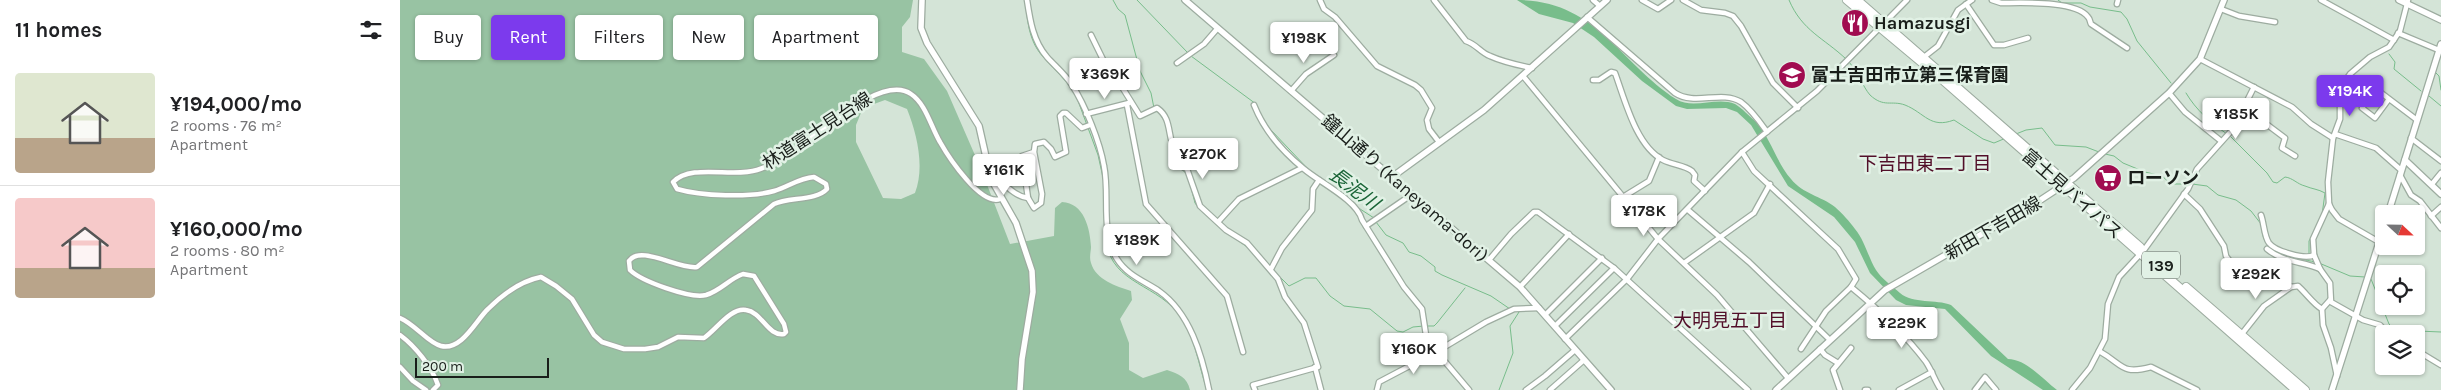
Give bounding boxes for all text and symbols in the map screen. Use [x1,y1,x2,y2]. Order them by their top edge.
restaurant icon: Hamazusgi [1840,8,1870,38]
place label: Hamazusgi [1874,12,1971,34]
chip: Buy [415,15,481,60]
chip: Rent [491,15,565,60]
chip: Filters [575,15,663,60]
chip: New [673,15,744,60]
chip: Apartment [754,15,878,60]
icon: filters [357,16,385,44]
text: 11 homes [15,18,102,42]
pin: ¥198K [1269,22,1339,64]
text: ¥198K [1281,28,1327,47]
pin: ¥369K [1070,58,1140,100]
school or university icon: 富士吉田市立第三保育園 [1777,60,1807,90]
text: ¥369K [1080,64,1130,83]
place label: 富士吉田市立第三保育園 [1811,64,2009,86]
pin: ¥194K [2315,74,2385,117]
text: ¥194K [2328,81,2372,100]
street label: 林道富士見台線 [758,87,876,175]
text: ¥194,000/mo [170,92,302,116]
icon: home [55,93,115,153]
pin: ¥185K [2201,98,2271,140]
text: ¥185K [2213,104,2259,123]
street label: 鐘山通り (Kaneyama-dori) [1317,110,1493,266]
text: 2 rooms · 76 m² [170,116,282,135]
text: Apartment [170,135,248,154]
pin: ¥270K [1168,138,1238,180]
text: ¥270K [1179,144,1227,163]
street label: 富士見バイパス [2017,144,2127,244]
district label: 下吉田東二丁目 [1858,153,1992,175]
pin: ¥161K [969,154,1039,196]
text: ¥161K [984,160,1024,179]
water label: 長泥川 [1325,163,1385,216]
supermarket icon: ローソン [2093,163,2123,193]
place label: ローソン [2127,167,2199,189]
street label: 新田下吉田線 [1941,191,2045,265]
pin: ¥178K [1609,194,1679,237]
text: ¥178K [1622,201,1666,220]
north arrow [2375,205,2425,255]
map controls [2375,205,2425,375]
text: ¥160,000/mo [170,217,303,241]
icon: home [55,218,115,278]
pin: ¥189K [1102,224,1172,266]
text: ¥189K [1114,230,1160,249]
text: 2 rooms · 80 m² [170,241,285,260]
road number: 139 [2142,252,2180,278]
pin: ¥292K [2221,258,2291,300]
text: Apartment [170,260,248,279]
text: ¥292K [2232,264,2280,283]
button: locate [2375,265,2425,315]
pin: ¥229K [1867,306,1937,349]
district label: 大明見五丁目 [1673,310,1787,332]
text: ¥229K [1878,313,1926,332]
button: layers [2375,325,2425,375]
pin: ¥160K [1379,332,1449,375]
text: ¥160K [1391,339,1437,358]
scale bar [415,355,549,378]
text: 200 m [422,358,463,375]

